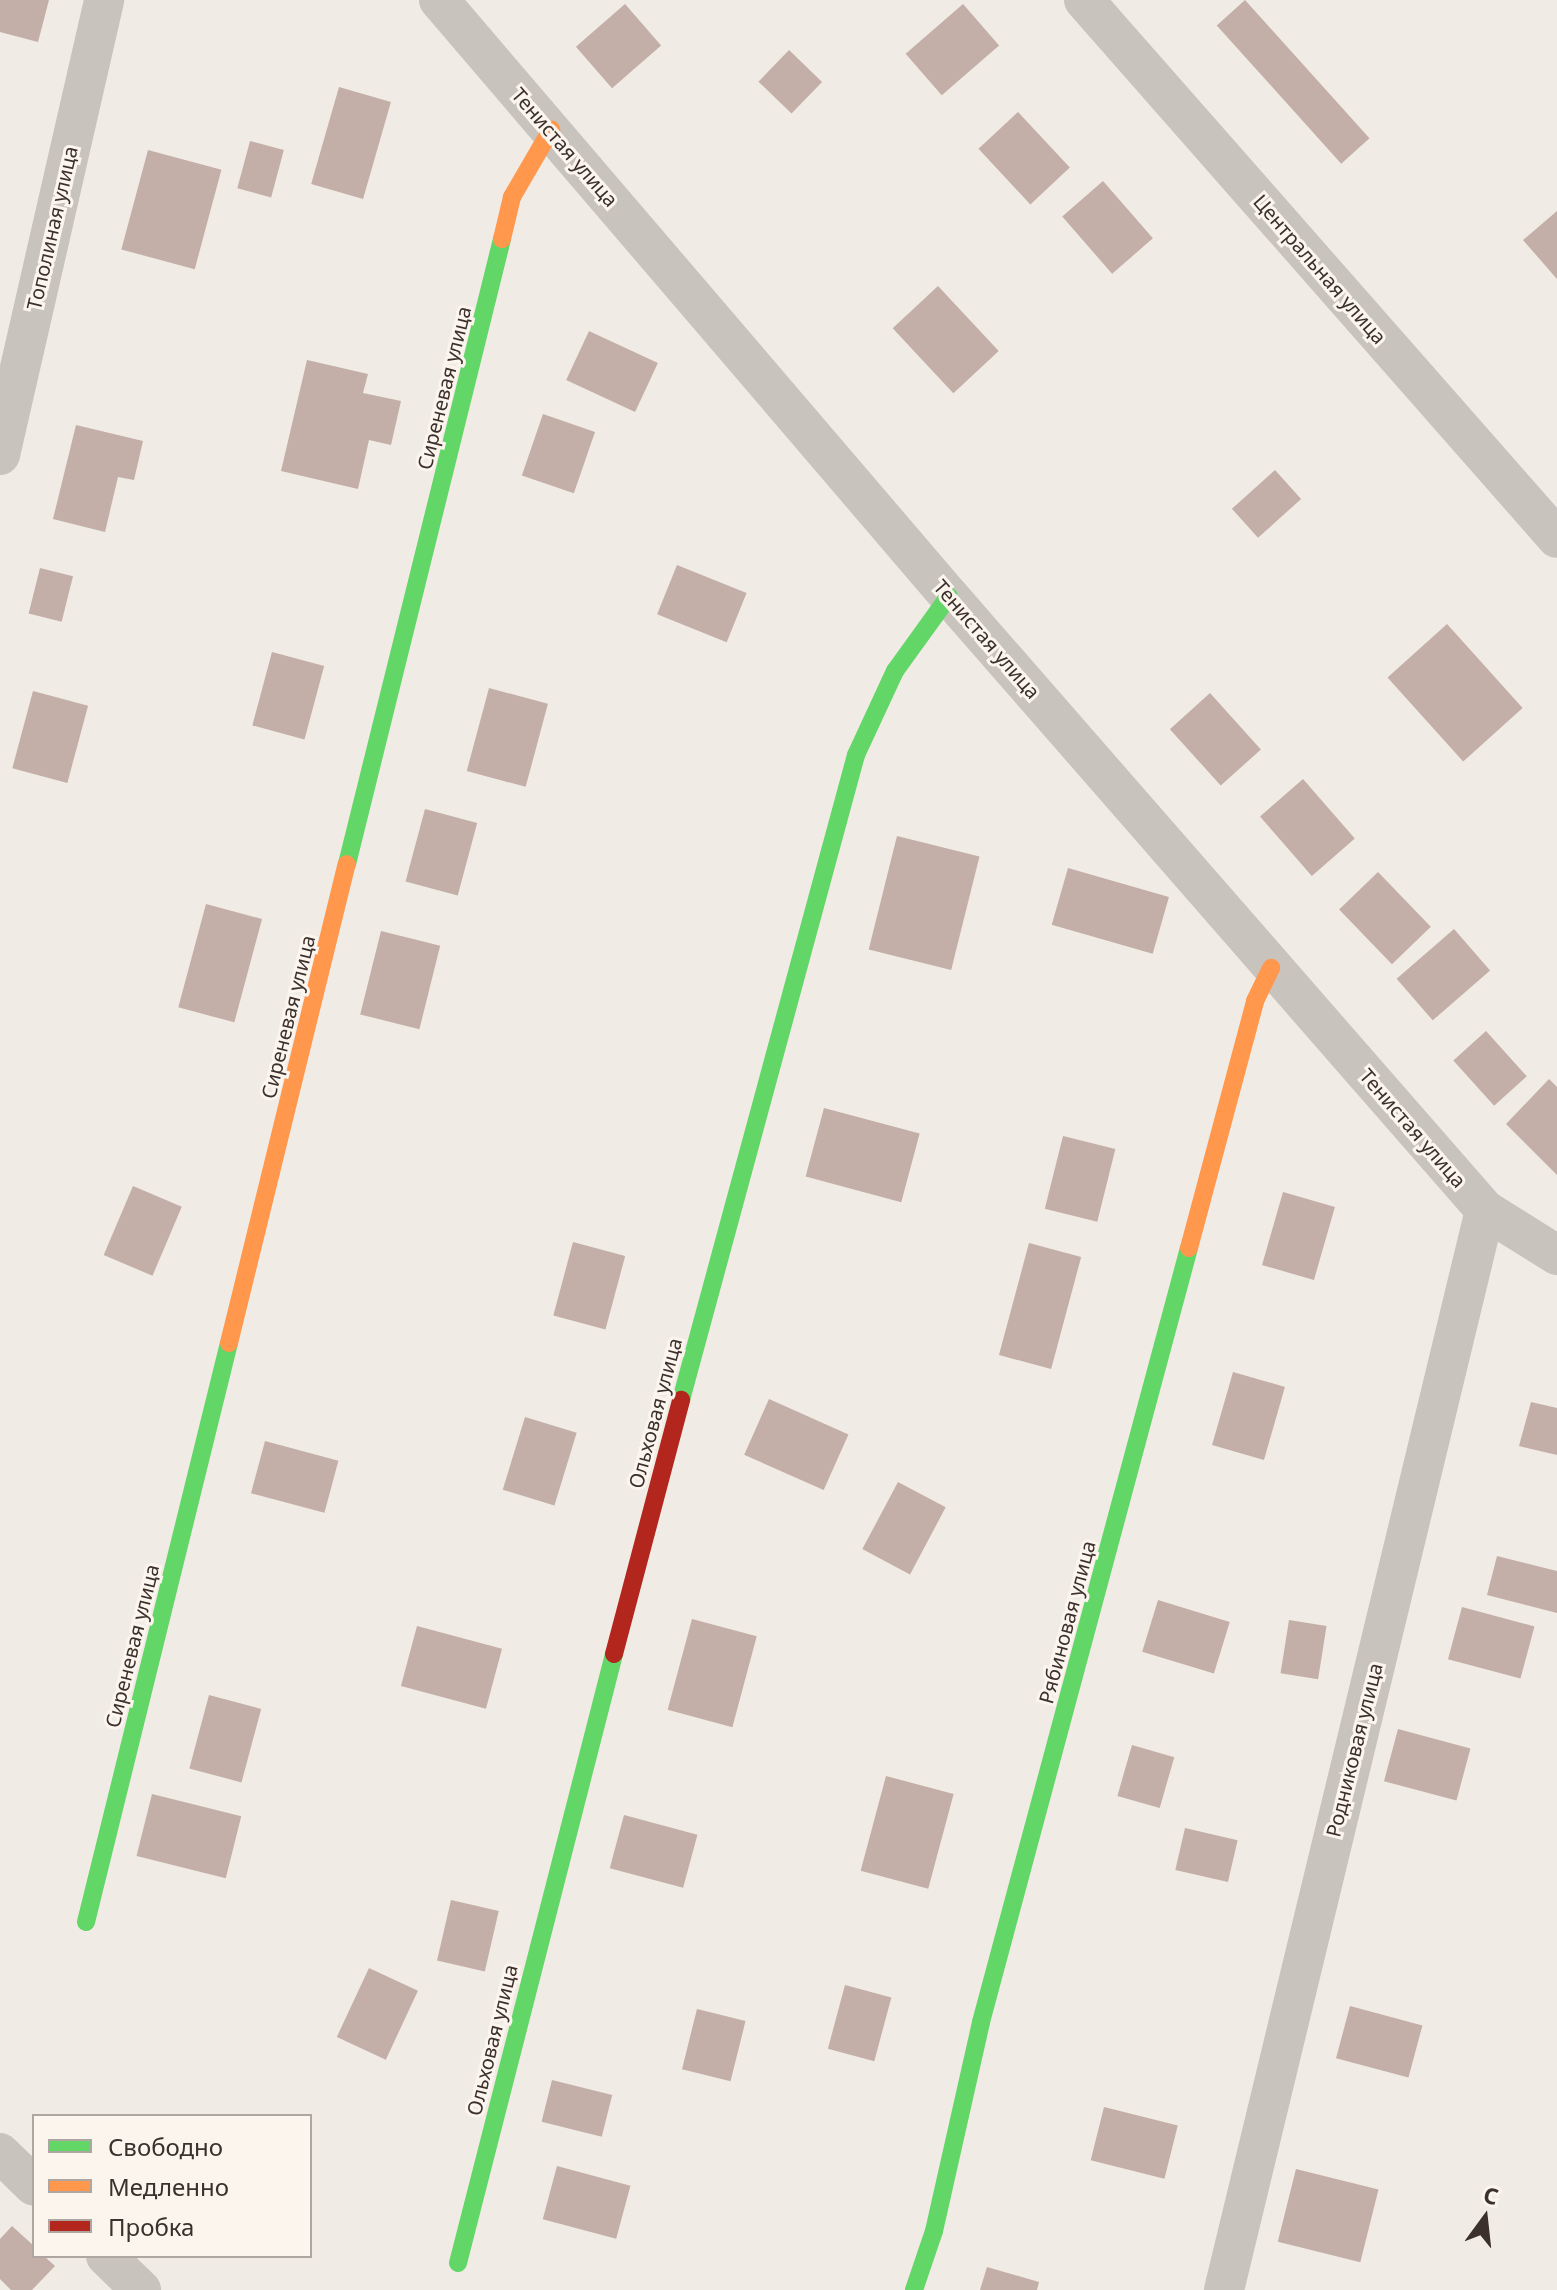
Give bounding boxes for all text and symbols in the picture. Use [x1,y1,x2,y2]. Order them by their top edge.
street label: Тенистая улица [507,83,623,211]
street label: Тополиная улица [22,144,82,312]
street label: Центральная улица [1249,189,1391,349]
street label: Сиреневая улица [412,304,476,472]
street label: Тенистая улица [929,575,1045,703]
street label: Сиреневая улица [256,933,320,1101]
street label: Тенистая улица [1355,1064,1471,1192]
street label: Ольховая улица [623,1335,687,1491]
street label: Рябиновая улица [1034,1538,1100,1706]
street label: Сиреневая улица [100,1562,164,1730]
street label: Родниковая улица [1321,1661,1387,1839]
street label: Ольховая улица [462,1962,522,2118]
legend [32,2114,312,2258]
text: Свободно [108,2130,223,2163]
text: Медленно [108,2170,229,2203]
north arrow [1445,2178,1525,2258]
text: С [1480,2178,1502,2211]
text: Пробка [108,2210,194,2243]

